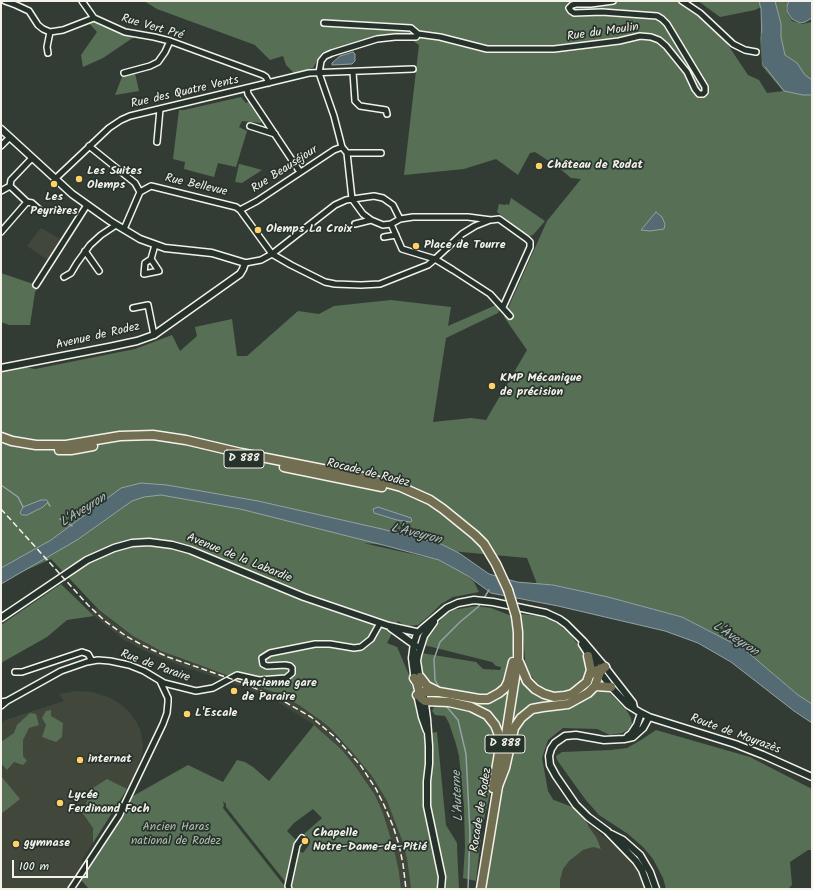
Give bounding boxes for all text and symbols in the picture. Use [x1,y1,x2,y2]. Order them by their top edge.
street label: Rue Vert Pré [119,12,185,44]
street label: Rue du Moulin [566,21,640,45]
street label: Rue des Quatre Vents [130,74,240,112]
street label: Rue Beauséjour [249,143,321,197]
place label: Château de Rodat [547,159,643,173]
marker: Château de Rodat [534,161,544,171]
place label: Les Suites Olemps [87,165,142,193]
street label: Rue Bellevue [163,172,229,200]
marker: Les Suites Olemps [74,174,84,184]
marker: Les Peyrières [49,179,59,189]
place label: Les Peyrières [30,191,78,219]
place label: Olemps La Croix [266,223,352,237]
marker: Olemps La Croix [253,225,263,235]
place label: Place de Tourre [424,239,506,253]
marker: Place de Tourre [411,241,421,251]
street label: Avenue de Rodez [55,320,141,354]
place label: KMP Mécanique de précision [500,372,582,400]
marker: KMP Mécanique de précision [487,381,497,391]
road number: D 888 [224,450,264,468]
street label: Rocade de Rodez [325,457,411,491]
water label: L'Aveyron [58,491,110,531]
water label: L'Aveyron [389,521,443,549]
street label: Avenue de la Labardie [184,531,294,587]
water label: L'Aveyron [709,619,761,661]
street label: Rue de Paraire [118,648,192,686]
place label: Ancienne gare de Paraire [242,677,317,705]
marker: Ancienne gare de Paraire [229,686,239,696]
place label: L'Escale [195,707,237,721]
marker: L'Escale [182,709,192,719]
street label: Route de Moyrazès [688,712,782,758]
road number: D 888 [485,735,525,753]
place label: internat [88,753,132,767]
marker: internat [75,755,85,765]
street label: Rocade de Rodez [468,767,496,853]
water label: L'Auterne [450,770,468,822]
place label: Lycée Ferdinand Foch [68,789,149,817]
marker: Lycée Ferdinand Foch [55,798,65,808]
park label: Ancien Haras national de Rodez [131,821,221,849]
place label: Chapelle Notre-Dame-de-Pitié [313,827,427,855]
marker: Chapelle Notre-Dame-de-Pitié [300,836,310,846]
place label: gymnase [24,837,70,851]
marker: gymnase [11,839,21,849]
scale bar [14,852,90,878]
text: 100 m [19,857,49,876]

